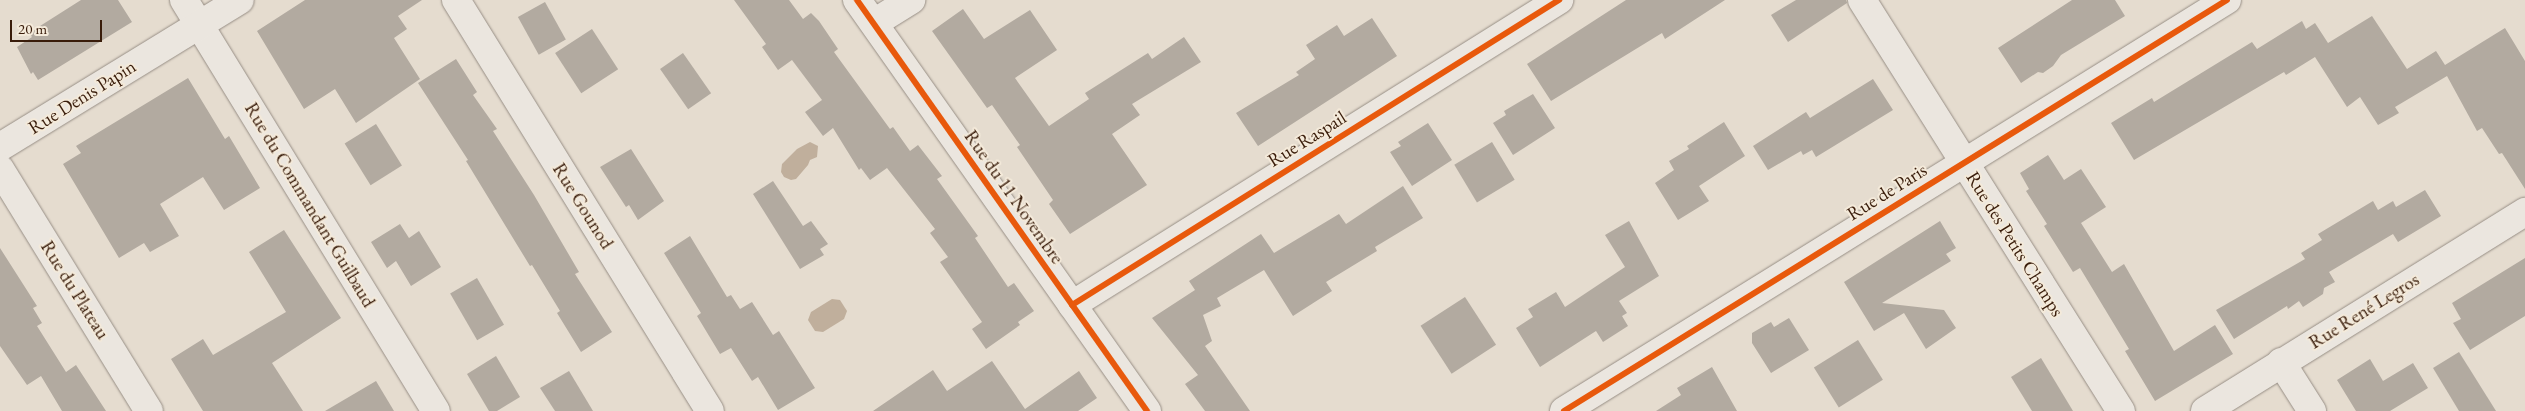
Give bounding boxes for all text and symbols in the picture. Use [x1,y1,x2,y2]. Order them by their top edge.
scale bar [12,10,105,42]
text: 20 m [18,19,47,38]
street label: Rue Denis Papin [24,55,140,139]
street label: Rue du Commandant Guilbaud [240,98,380,312]
street label: Rue Raspail [1264,106,1350,172]
street label: Rue du 11 Novembre [959,126,1069,268]
street label: Rue Gounod [548,159,618,253]
street label: Rue de Paris [1843,159,1931,225]
street label: Rue des Petits Champs [1961,167,2069,321]
street label: Rue du Plateau [36,237,114,343]
street label: Rue René Legros [2305,268,2423,354]

